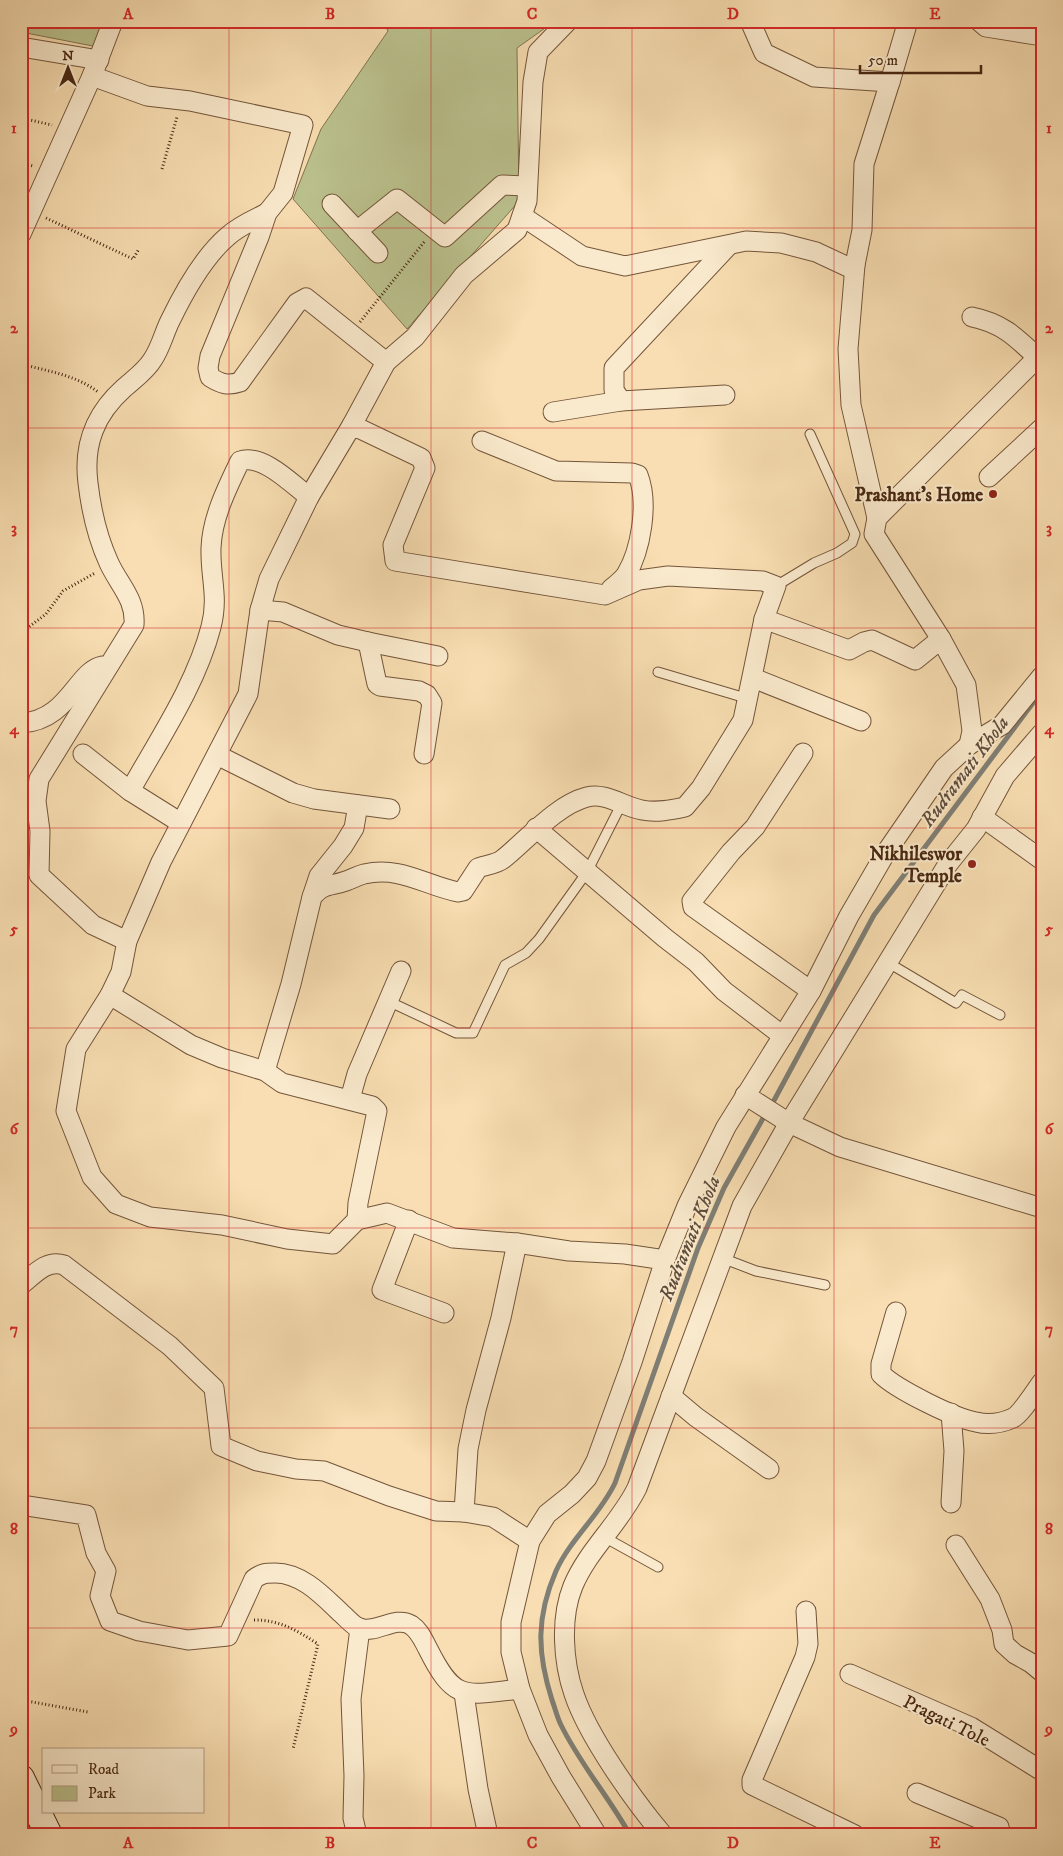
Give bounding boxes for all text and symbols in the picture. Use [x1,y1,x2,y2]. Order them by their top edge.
text: A [122,4,134,24]
text: B [325,4,335,24]
text: C [527,4,537,24]
text: D [727,4,739,24]
text: E [929,4,941,24]
north arrow [42,42,92,92]
scale bar [860,42,982,74]
text: N [62,47,74,65]
text: 50 m [868,51,898,70]
text: 1 [11,118,17,138]
text: 1 [1046,118,1052,138]
text: 2 [10,318,19,338]
text: 2 [1045,318,1054,338]
place label: Prashant's Home [855,484,983,507]
marker: Prashant's Home [987,488,999,500]
text: 3 [11,518,17,538]
text: 3 [1046,518,1052,538]
water label: Rudramati Khola [915,711,1015,833]
text: 4 [8,719,19,739]
text: 4 [1043,719,1054,739]
place label: Nikhileswor Temple [870,843,963,888]
marker: Nikhileswor Temple [966,858,978,870]
text: 5 [9,919,18,939]
text: 5 [1044,919,1053,939]
text: 6 [10,1119,20,1139]
text: 6 [1045,1119,1055,1139]
water label: Rudramati Khola [654,1172,727,1306]
text: 7 [10,1319,18,1339]
text: 7 [1045,1319,1053,1339]
text: 8 [10,1519,18,1539]
text: 8 [1045,1519,1053,1539]
street label: Pragati Tole [899,1690,994,1752]
text: 9 [9,1719,18,1739]
text: 9 [1044,1719,1053,1739]
legend [42,1748,205,1814]
text: Road [88,1760,120,1779]
text: Park [88,1784,117,1803]
text: A [122,1833,134,1853]
text: B [325,1833,335,1853]
text: C [527,1833,537,1853]
text: D [727,1833,739,1853]
text: E [929,1833,941,1853]

